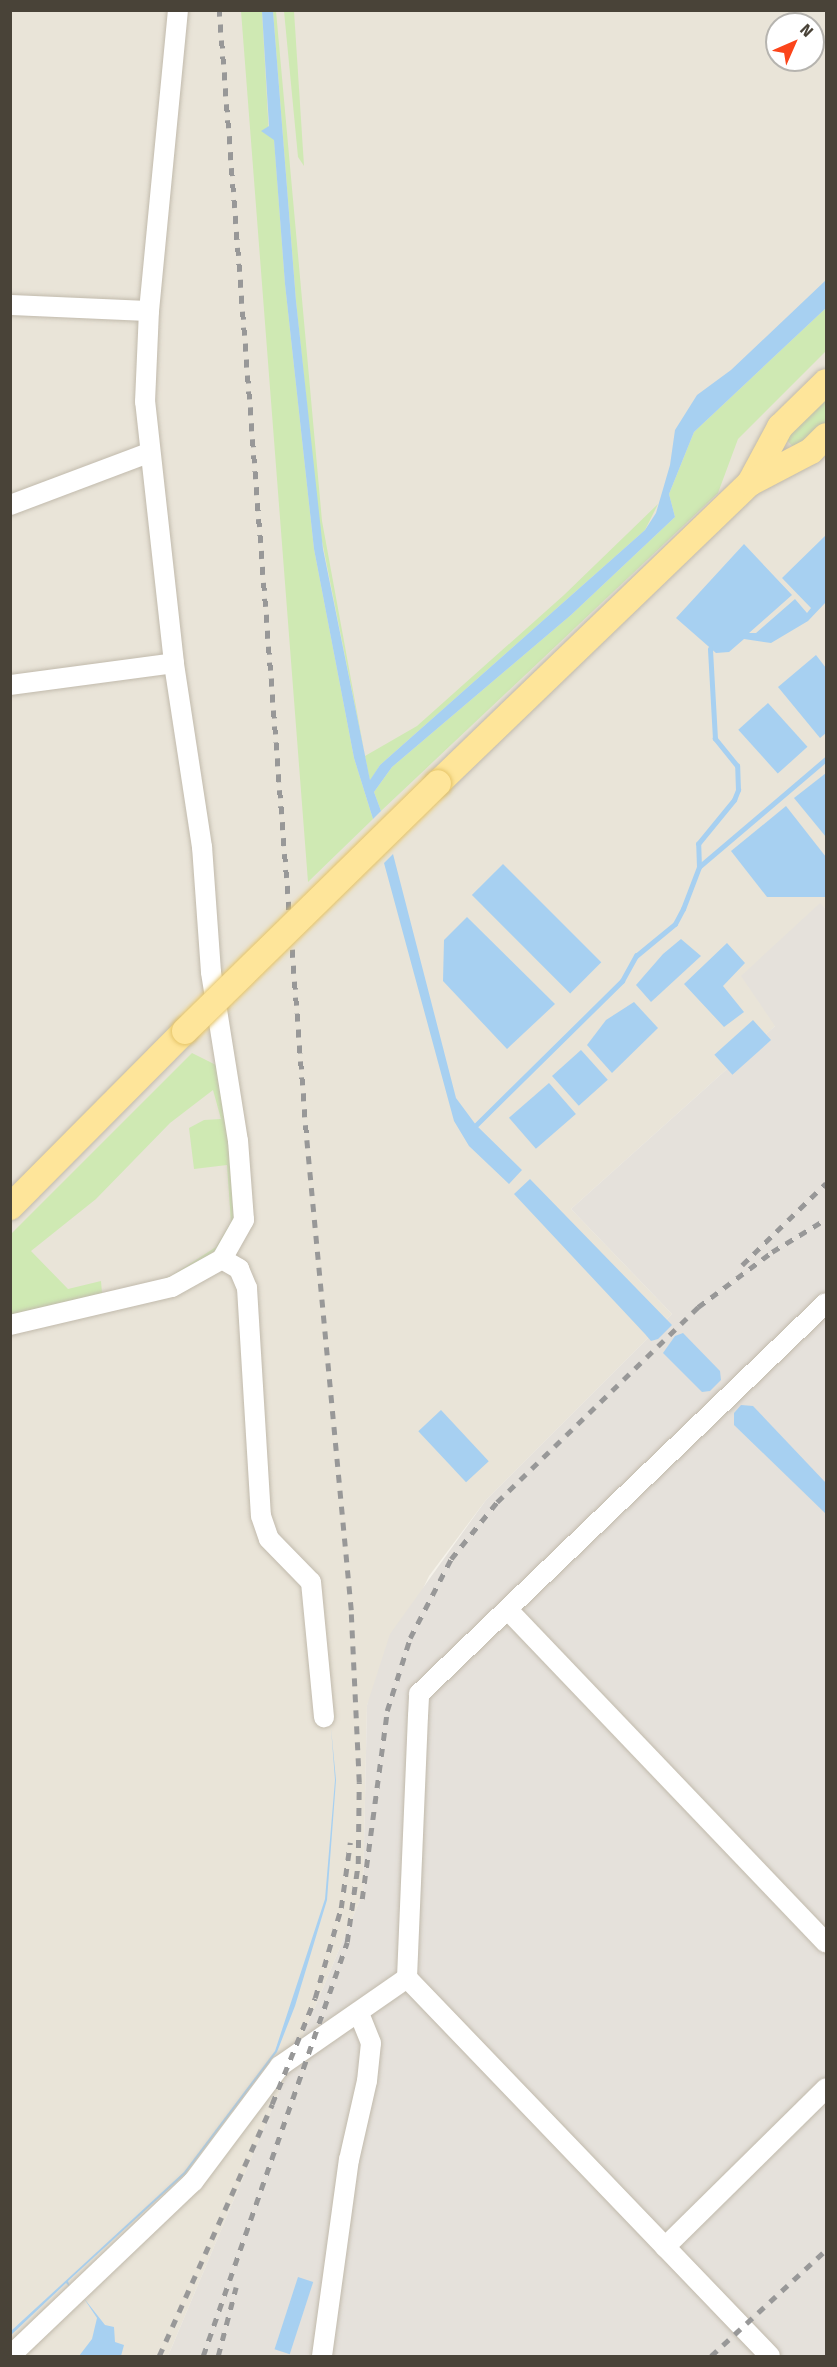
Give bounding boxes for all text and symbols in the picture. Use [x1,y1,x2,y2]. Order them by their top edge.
north arrow [765,12,825,72]
text: N [796,20,817,41]

